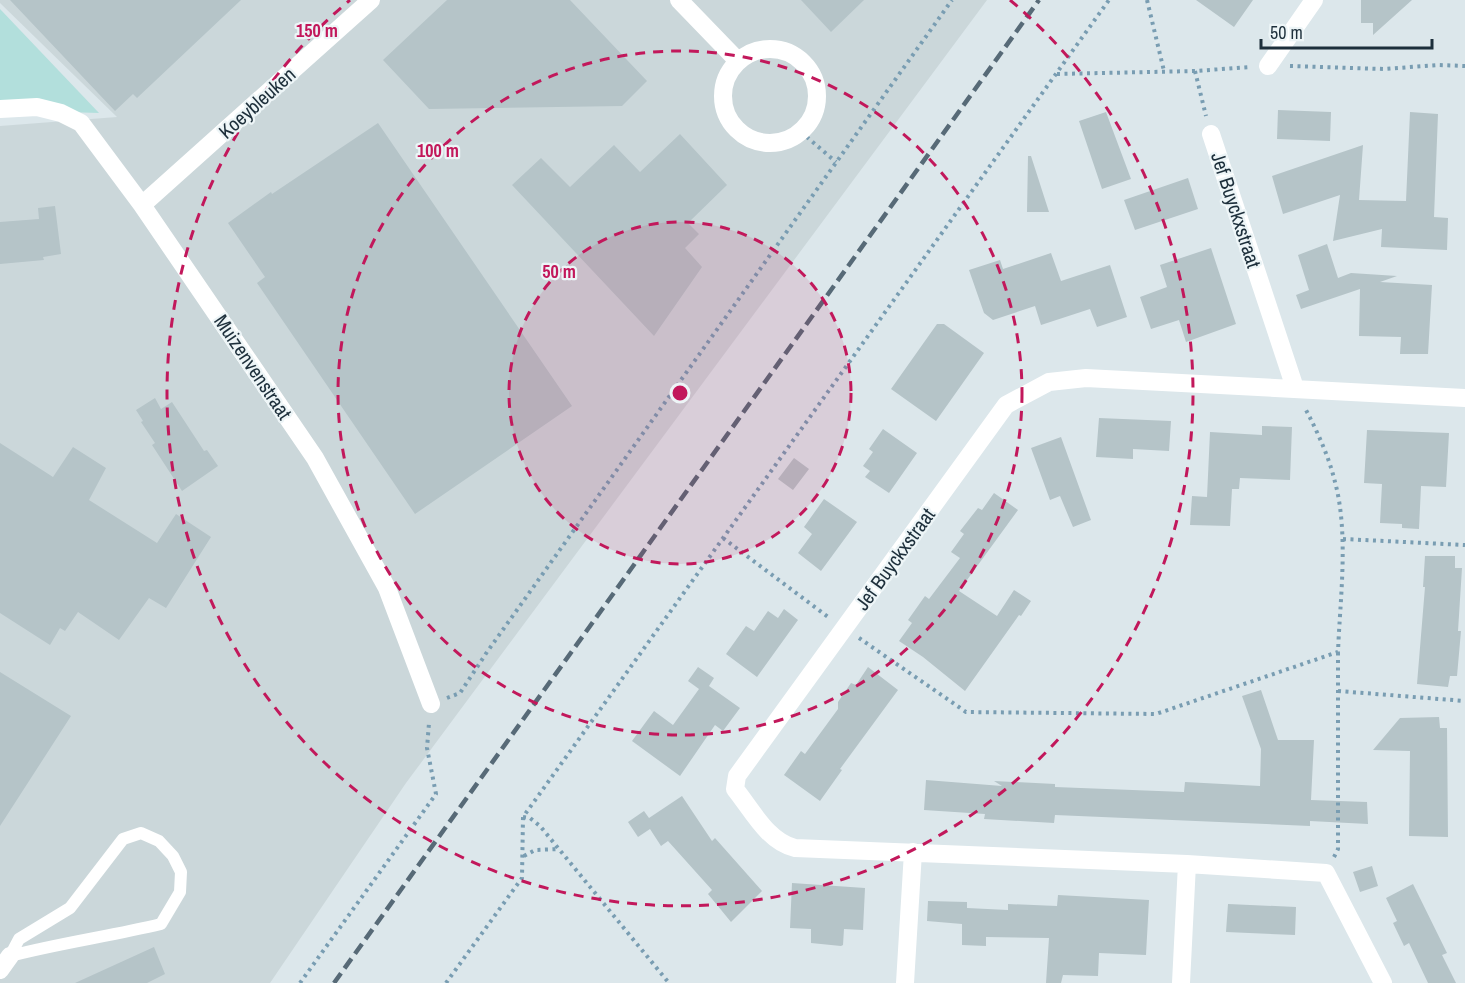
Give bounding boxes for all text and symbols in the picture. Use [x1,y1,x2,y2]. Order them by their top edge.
scale bar [1261,12,1432,50]
text: 150 m [296,18,338,43]
text: 50 m [1270,20,1303,45]
street label: Koeybleuken [212,61,301,144]
text: 100 m [417,138,459,163]
street label: Jef Buyckxstraat [1205,148,1268,272]
text: 50 m [542,259,576,284]
street label: Muizenvenstraat [208,309,299,425]
centre of rings [670,383,690,403]
street label: Jef Buyckxstraat [848,502,941,615]

